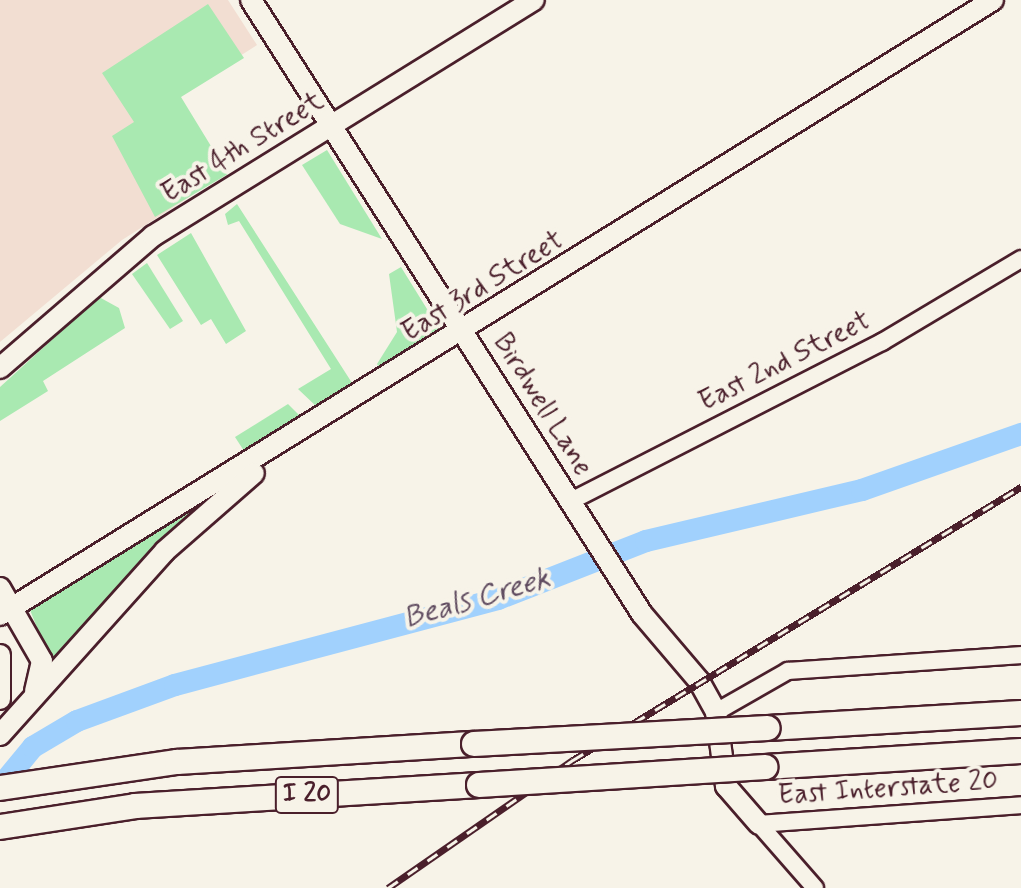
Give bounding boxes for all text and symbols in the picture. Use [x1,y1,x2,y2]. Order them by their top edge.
street label: East 4th Street [156,85,330,211]
street label: East 3rd Street [397,224,569,350]
street label: East 2nd Street [694,305,876,419]
street label: Birdwell Lane [485,328,599,482]
water label: Beals Creek [400,561,554,637]
street label: East Interstate 20 [777,765,999,813]
road number: I 20 [273,773,341,817]

